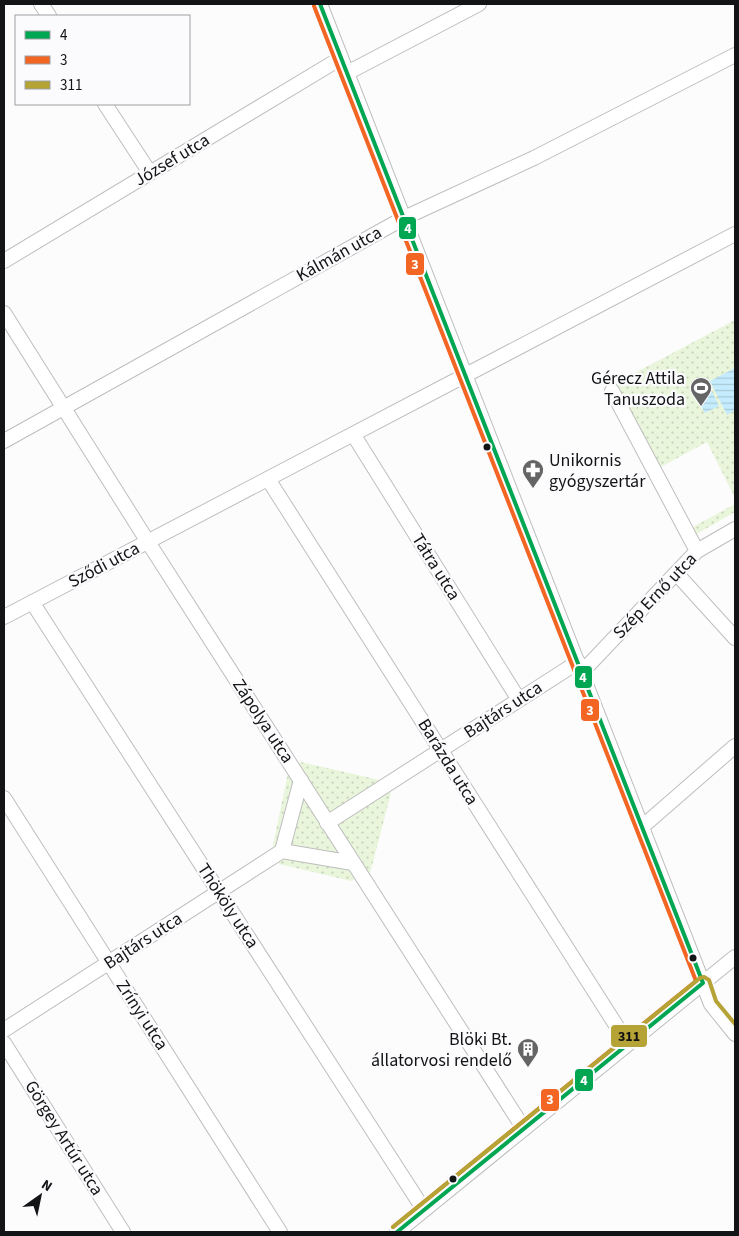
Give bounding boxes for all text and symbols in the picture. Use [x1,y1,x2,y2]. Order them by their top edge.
legend [15,15,190,105]
text: 4 [60,25,68,46]
text: 3 [60,50,67,71]
text: 311 [60,75,82,96]
street label: József utca [130,128,214,192]
line badge: 4 [398,216,417,240]
text: 4 [404,219,412,239]
street label: Kálmán utca [292,220,386,288]
line badge: 3 [405,252,425,276]
text: 3 [411,255,419,275]
place label: Gérecz Attila Tanuszoda [591,366,685,412]
sports icon: Gérecz Attila Tanuszoda [689,376,713,407]
unlabelled marker [482,442,492,452]
place label: Unikornis gyógyszertár [549,448,646,494]
pharmacy icon: Unikornis gyógyszertár [521,458,545,489]
street label: Tátra utca [406,529,466,605]
street label: Sződi utca [64,536,144,594]
street label: Szép Ernő utca [607,547,703,645]
line badge: 4 [574,665,593,689]
text: 4 [579,668,587,688]
street label: Zápolya utca [226,674,300,768]
street label: Bajtárs utca [459,675,547,745]
line badge: 3 [580,698,600,722]
text: 3 [586,701,594,721]
street label: Barázda utca [412,714,484,810]
street label: Thököly utca [191,859,265,953]
street label: Bajtárs utca [99,906,187,976]
unlabelled marker [688,953,698,963]
street label: Zrínyi utca [110,975,174,1055]
line badge: 311 [610,1024,648,1048]
place label: Blöki Bt. állatorvosi rendelő [371,1027,512,1073]
text: 311 [618,1027,640,1047]
building icon: Blöki Bt. állatorvosi rendelő [516,1037,540,1068]
line badge: 4 [574,1068,594,1092]
text: 4 [580,1071,588,1091]
street label: Görgey Artúr utca [19,1076,109,1200]
line badge: 3 [540,1088,560,1112]
text: 3 [546,1090,554,1110]
north arrow [15,1171,65,1221]
unlabelled marker [448,1174,458,1184]
text: N [37,1175,56,1197]

